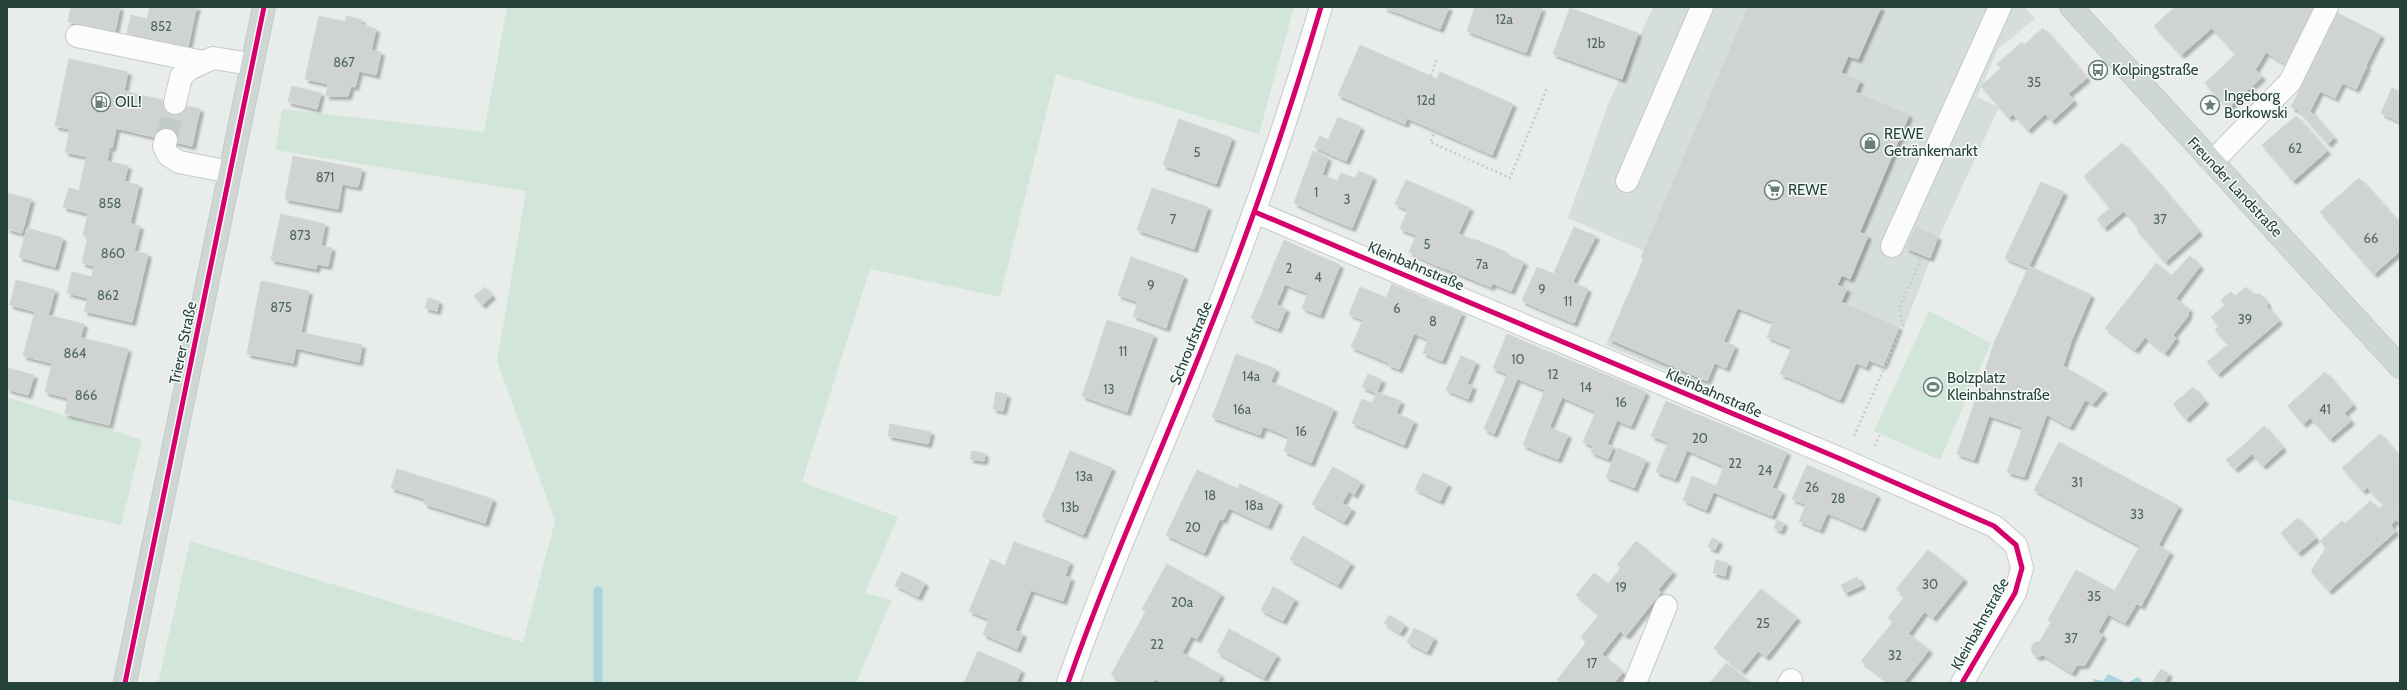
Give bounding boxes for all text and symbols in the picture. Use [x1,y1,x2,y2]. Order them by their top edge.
house number: 12a [1495,11,1513,27]
house number: 852 [150,18,172,34]
house number: 12b [1587,35,1605,51]
house number: 867 [333,54,355,70]
bus stop icon: Kolpingstraße [2087,59,2109,81]
place label: Kolpingstraße [2112,61,2199,79]
house number: 35 [2027,74,2041,90]
place label: Ingeborg Borkowski [2224,87,2288,122]
fuel station icon: OIL! [90,91,112,113]
house number: 12d [1417,92,1435,108]
place label: OIL! [115,93,142,111]
place icon: Ingeborg Borkowski [2199,94,2221,116]
place label: REWE Getränkemarkt [1884,125,1978,160]
shop icon: REWE Getränkemarkt [1859,132,1881,154]
street label: Freunder Landstraße [2184,133,2286,241]
house number: 62 [2288,140,2302,156]
house number: 5 [1193,144,1201,160]
house number: 871 [316,169,334,185]
supermarket icon: REWE [1763,179,1785,201]
place label: REWE [1788,181,1828,199]
house number: 1 [1314,184,1318,200]
house number: 3 [1343,191,1351,207]
house number: 858 [99,195,122,211]
house number: 7 [1170,211,1177,227]
house number: 37 [2153,211,2167,227]
house number: 873 [289,227,311,243]
house number: 66 [2364,230,2378,246]
house number: 5 [1423,236,1431,252]
street label: Kleinbahnstraße [1365,238,1467,294]
house number: 860 [101,245,125,261]
house number: 7a [1476,256,1489,272]
house number: 2 [1286,260,1293,276]
house number: 4 [1314,269,1322,285]
house number: 9 [1147,277,1155,293]
house number: 9 [1538,281,1546,297]
house number: 862 [97,287,119,303]
house number: 11 [1564,293,1572,309]
street label: Schroufstraße [1166,298,1216,387]
house number: 875 [270,299,292,315]
street label: Trierer Straße [165,300,201,386]
house number: 6 [1393,300,1401,316]
house number: 39 [2238,311,2252,327]
house number: 8 [1429,313,1437,329]
house number: 11 [1119,343,1127,359]
house number: 864 [64,345,87,361]
house number: 10 [1511,351,1525,367]
street label: Kleinbahnstraße [1663,365,1765,421]
house number: 12 [1547,366,1559,382]
house number: 14a [1242,368,1261,384]
place label: Bolzplatz Kleinbahnstraße [1947,369,2050,404]
sports icon: Bolzplatz Kleinbahnstraße [1922,376,1944,398]
house number: 14 [1580,379,1592,395]
house number: 13 [1103,381,1115,397]
house number: 866 [75,387,97,403]
house number: 16 [1615,394,1627,410]
house number: 16a [1233,401,1252,417]
house number: 41 [2319,401,2331,417]
house number: 16 [1295,423,1307,439]
house number: 20 [1692,430,1708,446]
house number: 22 [1728,455,1742,471]
house number: 24 [1758,462,1773,478]
house number: 13a [1075,468,1094,484]
house number: 31 [2071,474,2083,490]
house number: 26 [1805,479,1819,495]
house number: 18 [1204,487,1216,503]
house number: 28 [1831,490,1845,506]
house number: 18a [1245,497,1264,513]
house number: 13b [1061,499,1079,515]
house number: 33 [2130,506,2144,522]
house number: 20 [1185,519,1201,535]
street label: Kleinbahnstraße [1947,574,2013,673]
house number: 30 [1922,576,1938,592]
house number: 19 [1615,579,1627,595]
house number: 35 [2087,588,2101,604]
house number: 20a [1171,594,1194,610]
house number: 25 [1756,615,1770,631]
house number: 37 [2064,630,2078,646]
house number: 22 [1150,636,1164,652]
house number: 32 [1888,647,1902,663]
house number: 17 [1587,655,1598,671]

